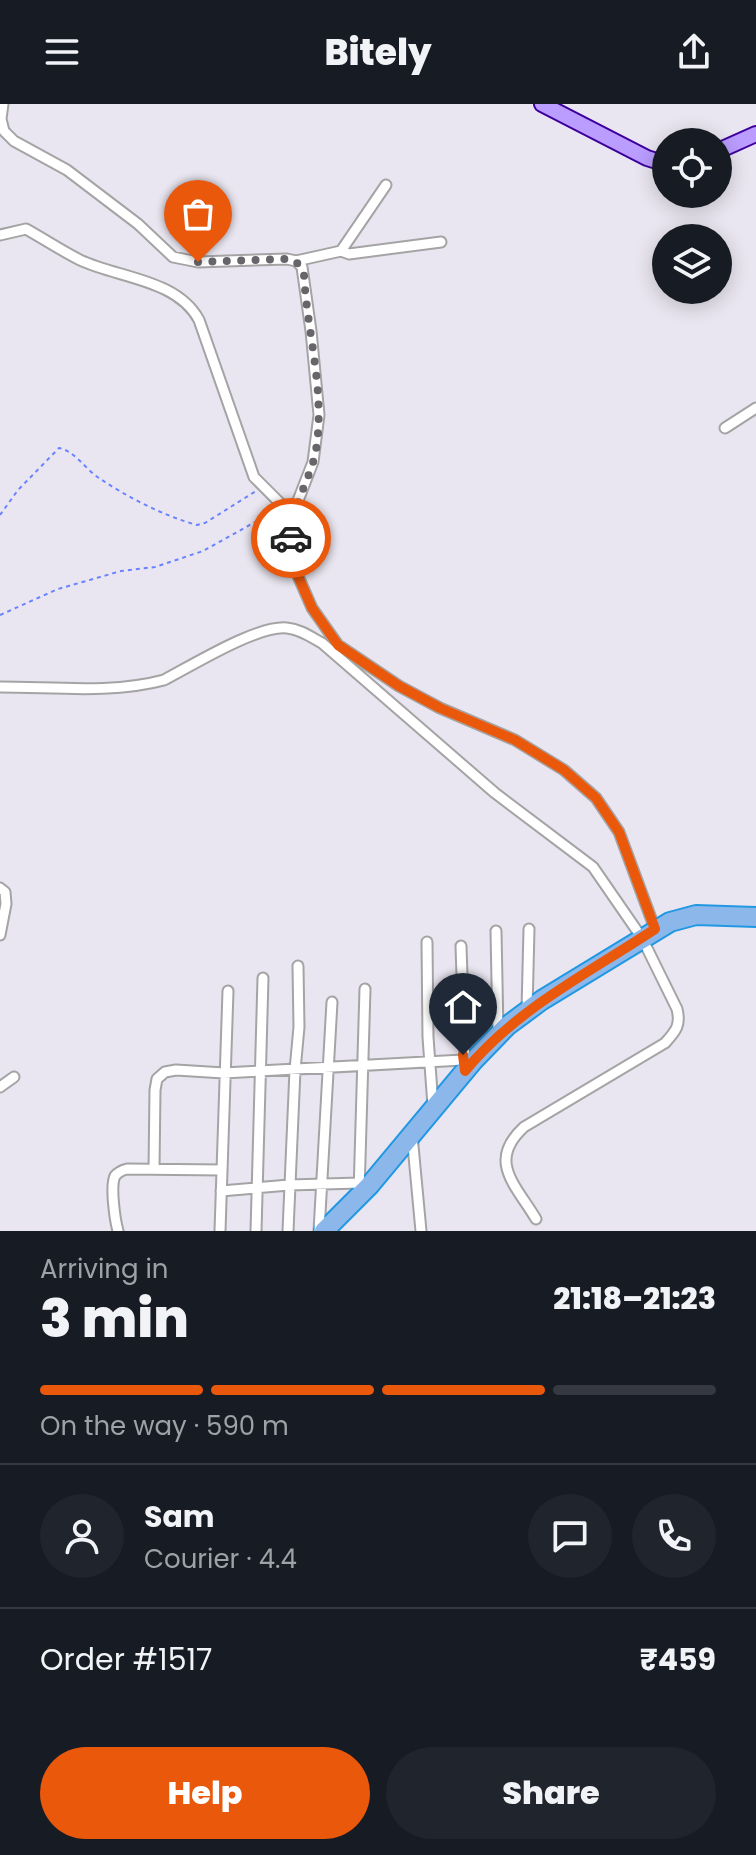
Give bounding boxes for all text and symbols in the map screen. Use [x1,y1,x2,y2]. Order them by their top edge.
text: Bitely [324,27,432,78]
icon: menu [40,30,84,74]
icon: share [672,30,716,74]
map controls [652,128,732,304]
button: locate [652,128,732,208]
pin [164,180,232,262]
icon: bag [176,192,220,236]
button: layers [652,224,732,304]
courier [251,498,331,578]
icon: car [269,516,313,560]
pin [429,973,497,1055]
icon: home [441,985,485,1029]
text: Arriving in [40,1251,169,1287]
text: 21:18–21:23 [553,1277,716,1320]
text: 3 min [40,1282,189,1355]
text: On the way · 590 m [40,1408,289,1444]
button: person [40,1494,124,1578]
button: chat [528,1494,612,1578]
button: phone [632,1494,716,1578]
text: Sam [144,1495,215,1538]
text: Courier · 4.4 [144,1541,297,1577]
text: Order #1517 [40,1638,212,1681]
text: ₹459 [640,1638,716,1681]
button: Help [40,1747,370,1839]
button: Share [386,1747,716,1839]

